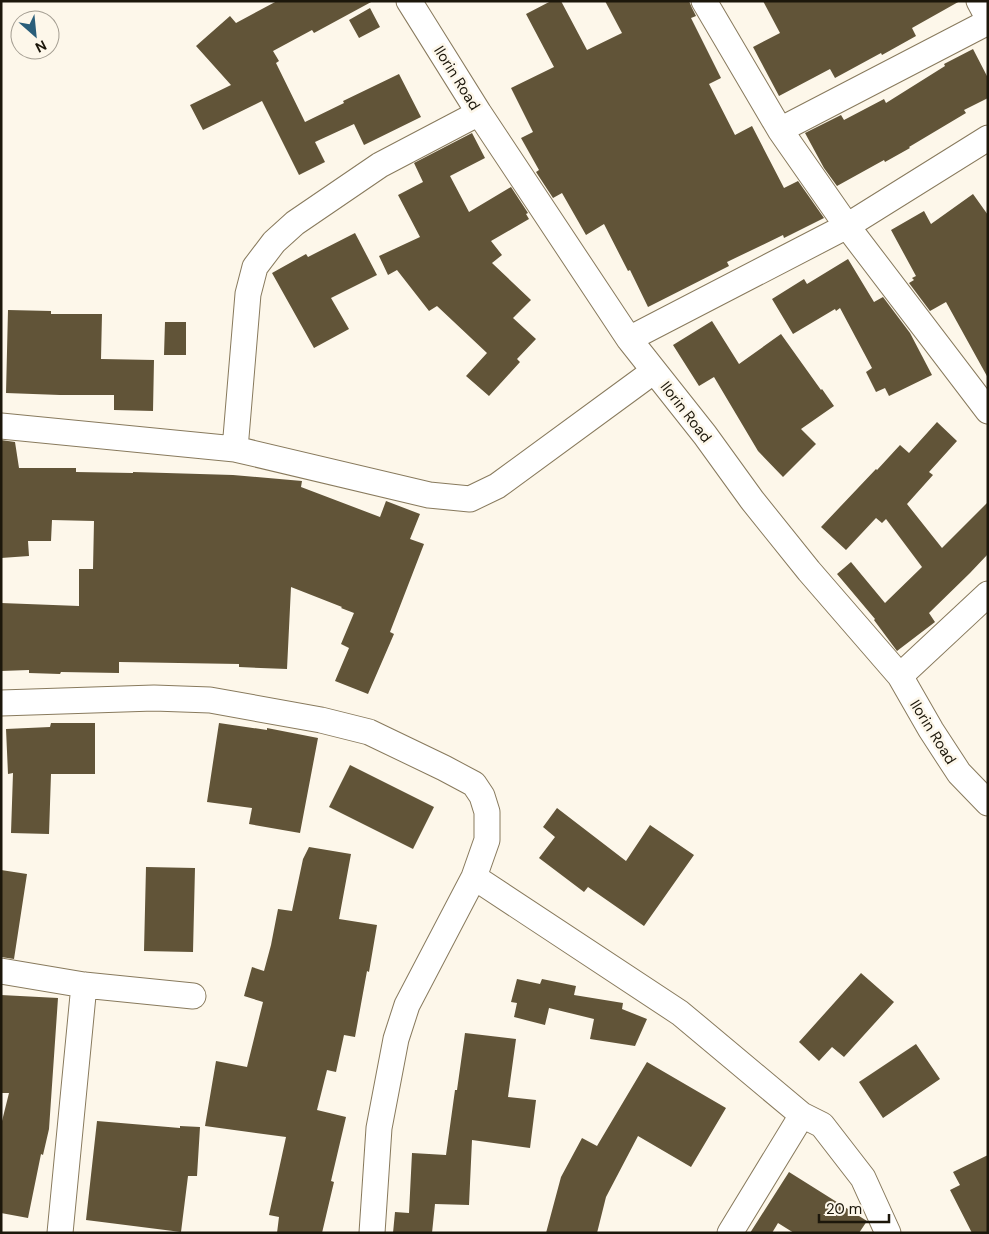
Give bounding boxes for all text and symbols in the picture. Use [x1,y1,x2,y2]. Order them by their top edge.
north arrow [10,10,60,60]
text: N [32,36,50,57]
street label: Ilorin Road [429,42,485,114]
street label: Ilorin Road [656,377,716,447]
street label: Ilorin Road [905,696,961,768]
scale bar [819,1192,889,1224]
text: 20 m [826,1199,862,1219]

